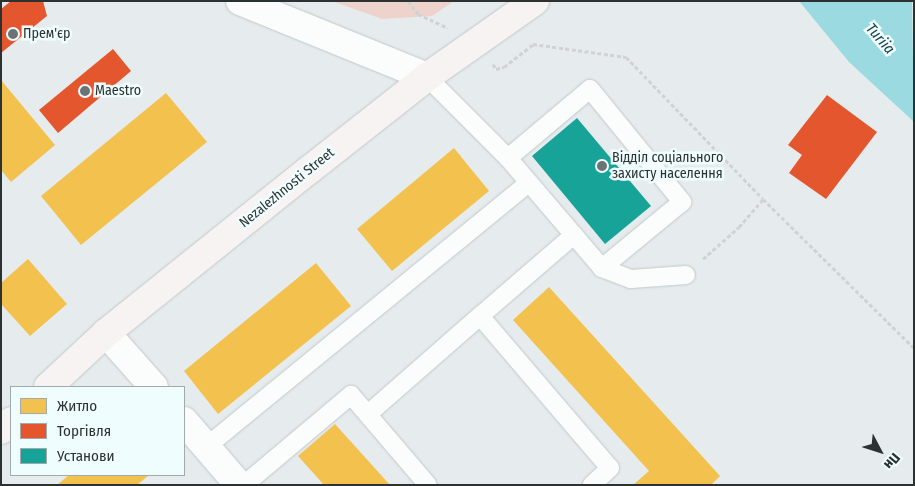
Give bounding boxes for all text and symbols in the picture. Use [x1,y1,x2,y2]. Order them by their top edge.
water label: Turiia [862,20,898,58]
place label: Прем'єр [23,26,71,42]
marker: Прем'єр [7,28,19,40]
place label: Maestro [95,83,141,99]
marker: Maestro [79,85,91,97]
street label: Nezalezhnosti Street [236,145,338,231]
place label: Відділ соціального захисту населення [612,150,723,182]
marker: Відділ соціального захисту населення [596,160,608,172]
legend [10,386,185,476]
text: Житло [57,397,97,415]
text: Торгівля [57,422,111,440]
north arrow [855,426,905,476]
text: Установи [57,447,115,465]
text: Пн [880,449,903,472]

